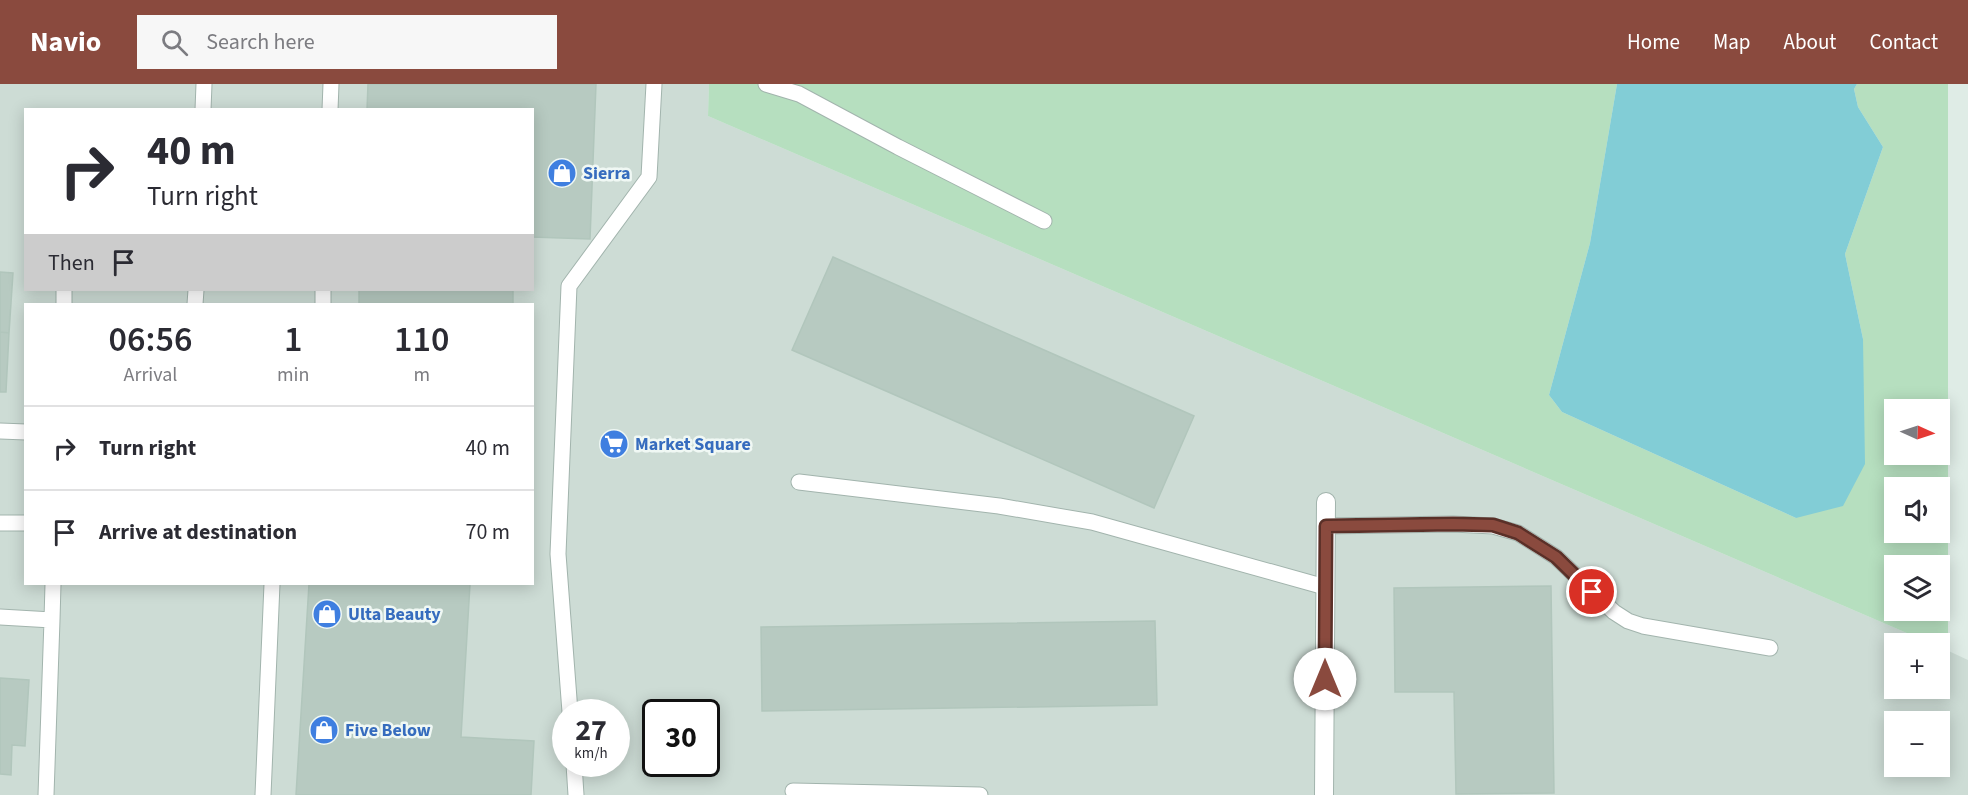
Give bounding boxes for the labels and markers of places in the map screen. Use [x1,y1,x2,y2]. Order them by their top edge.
shop icon: Sierra [546,157,578,189]
place label: Sierra [583,161,631,186]
supermarket icon: Market Square [598,428,630,460]
place label: Market Square [635,432,751,457]
pin [1566,566,1617,617]
shop icon: Ulta Beauty [311,598,343,630]
place label: Ulta Beauty [348,602,441,627]
shop icon: Five Below [308,714,340,746]
place label: Five Below [345,718,431,743]

